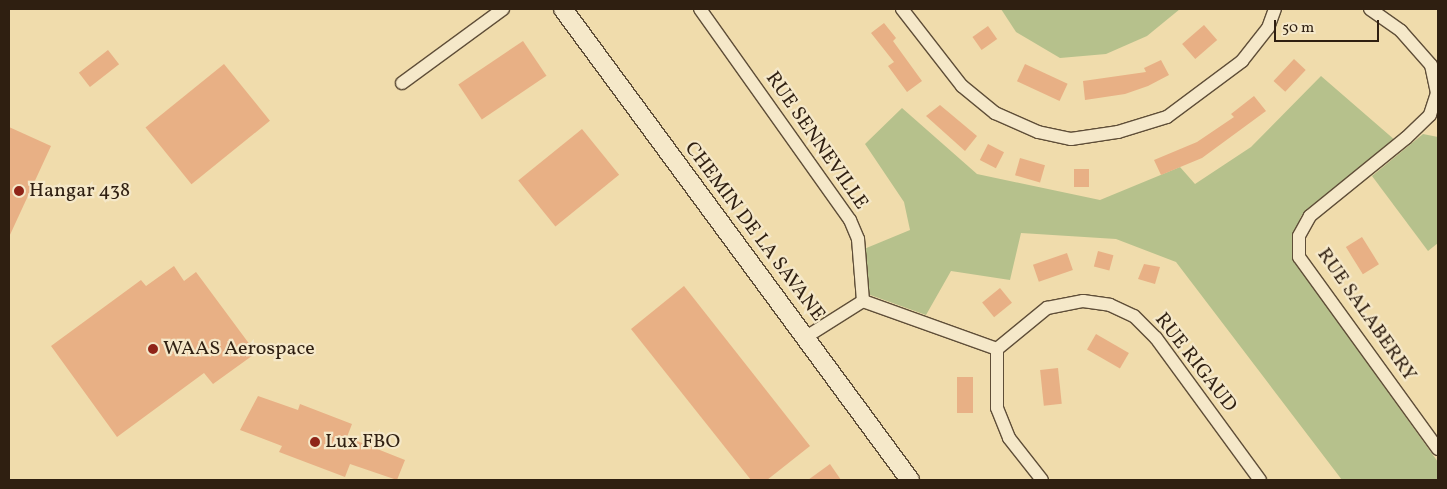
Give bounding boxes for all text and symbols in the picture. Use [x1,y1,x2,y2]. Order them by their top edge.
scale bar [1277,10,1382,42]
text: 50 m [1282,18,1314,39]
street label: RUE SENNEVILLE [759,67,873,215]
street label: CHEMIN DE LA SAVANE [679,137,829,327]
place label: Hangar 438 [29,179,130,203]
marker: Hangar 438 [13,185,25,197]
street label: RUE SALABERRY [1311,244,1421,386]
street label: RUE RIGAUD [1149,309,1241,417]
place label: WAAS Aerospace [163,337,315,361]
marker: WAAS Aerospace [147,343,159,355]
place label: Lux FBO [325,430,400,454]
marker: Lux FBO [309,436,321,448]

